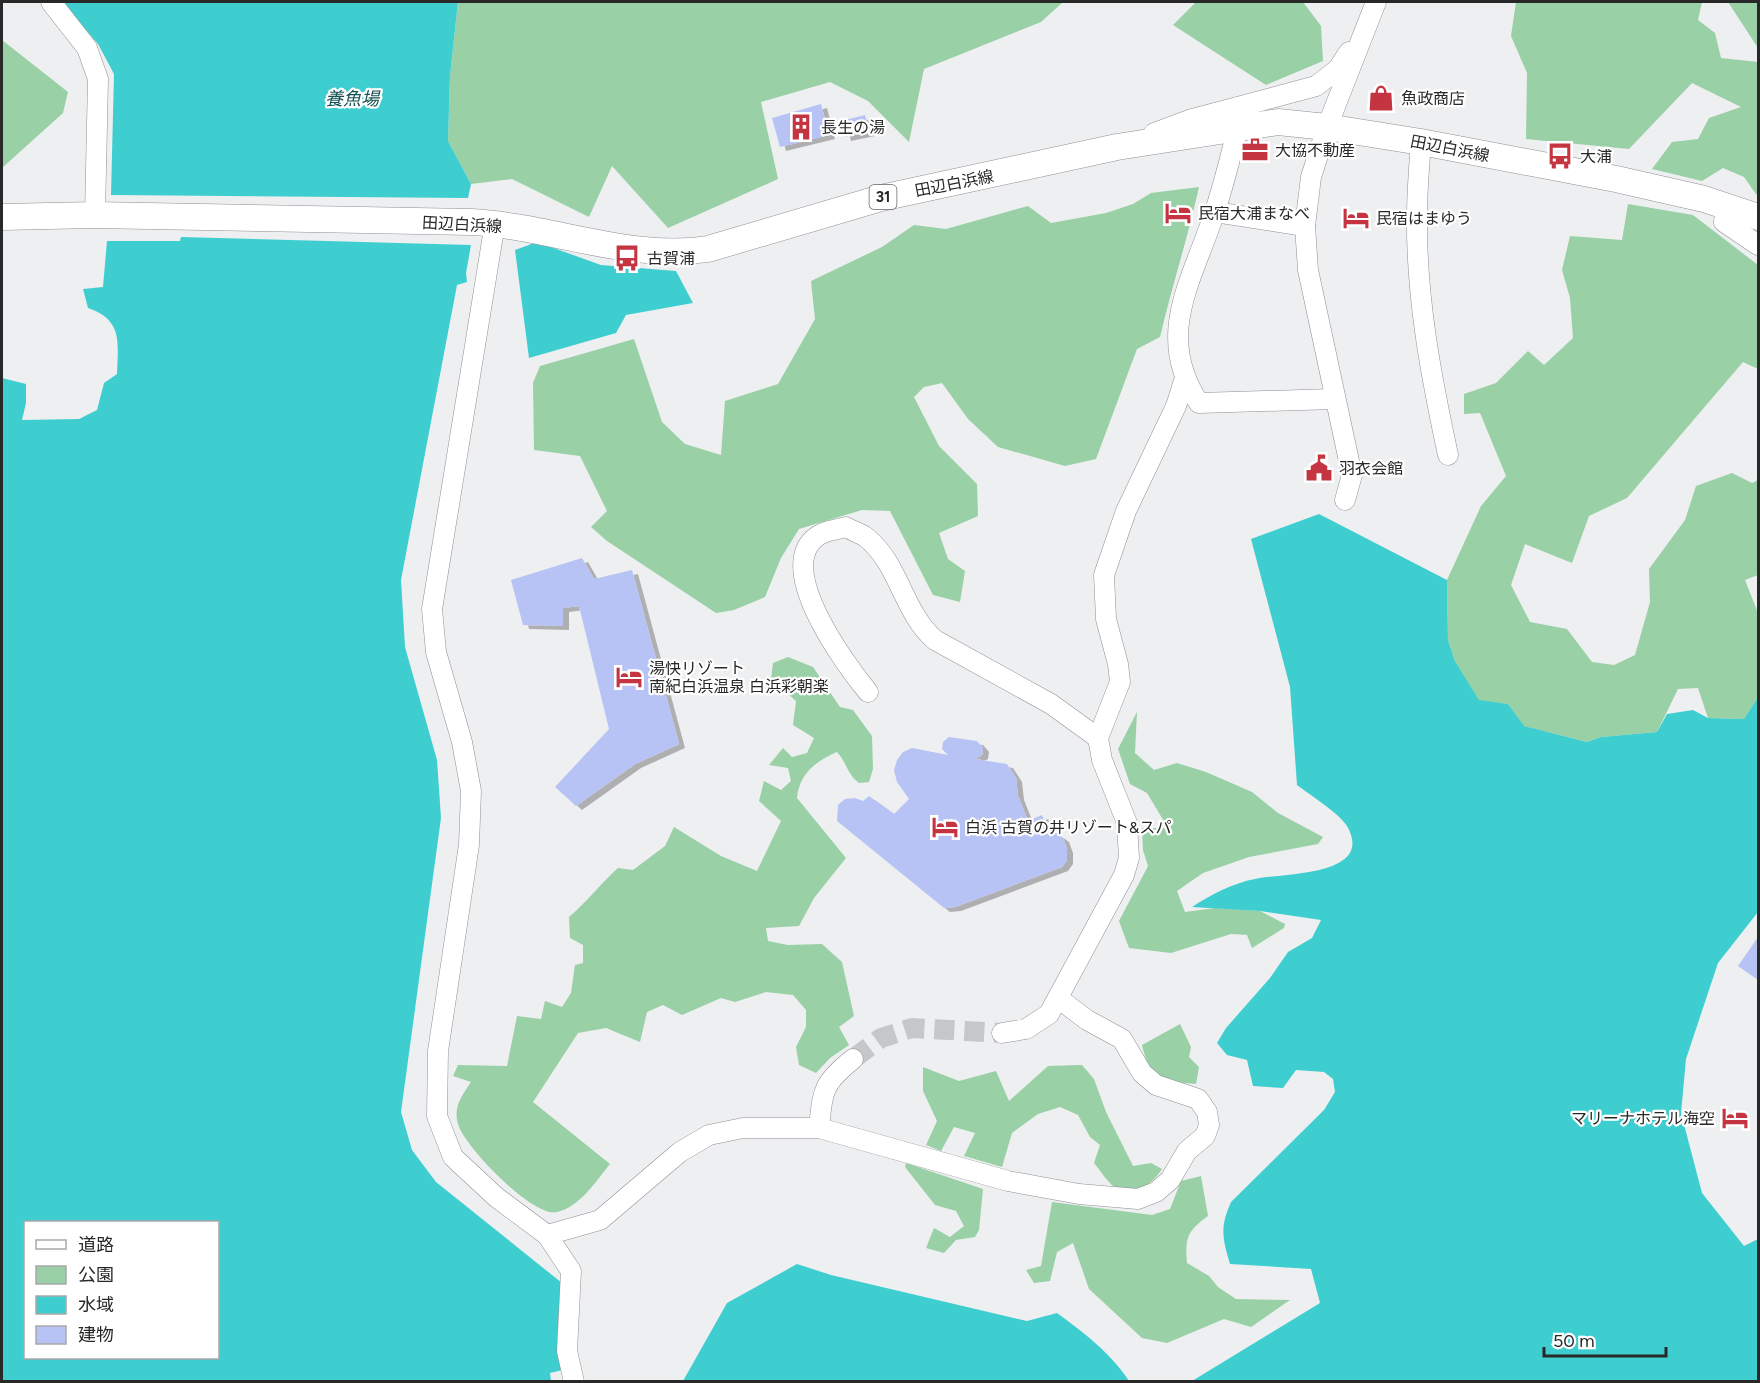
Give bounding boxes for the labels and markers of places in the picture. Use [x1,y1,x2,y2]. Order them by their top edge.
shop icon: 魚政商店 [1366,83,1396,113]
place label: 魚政商店 [1401,89,1465,108]
building icon: 長生の湯 [786,112,816,142]
place label: 長生の湯 [821,118,885,137]
office icon: 大協不動産 [1240,135,1270,165]
place label: 大協不動産 [1275,141,1355,160]
bus stop icon: 大浦 [1545,141,1575,171]
place label: 大浦 [1580,147,1612,166]
hotel icon: 民宿大浦まなべ [1163,198,1193,228]
hotel icon: 民宿はまゆう [1341,203,1371,233]
place label: 民宿大浦まなべ [1198,204,1310,223]
place label: 民宿はまゆう [1376,209,1472,228]
bus stop icon: 古賀浦 [612,243,642,273]
place label: 古賀浦 [647,249,695,268]
public building icon: 羽衣会館 [1304,453,1334,483]
place label: 羽衣会館 [1339,459,1403,478]
place label: 湯快リゾート 南紀白浜温泉 白浜彩朝楽 [649,659,829,696]
hotel icon: 湯快リゾート 南紀白浜温泉 白浜彩朝楽 [614,662,644,692]
hotel icon: 白浜 古賀の井リゾート&スパ [930,812,960,842]
place label: 白浜 古賀の井リゾート&スパ [965,818,1171,837]
hotel icon: マリーナホテル海空 [1720,1103,1750,1133]
place label: マリーナホテル海空 [1571,1109,1715,1128]

